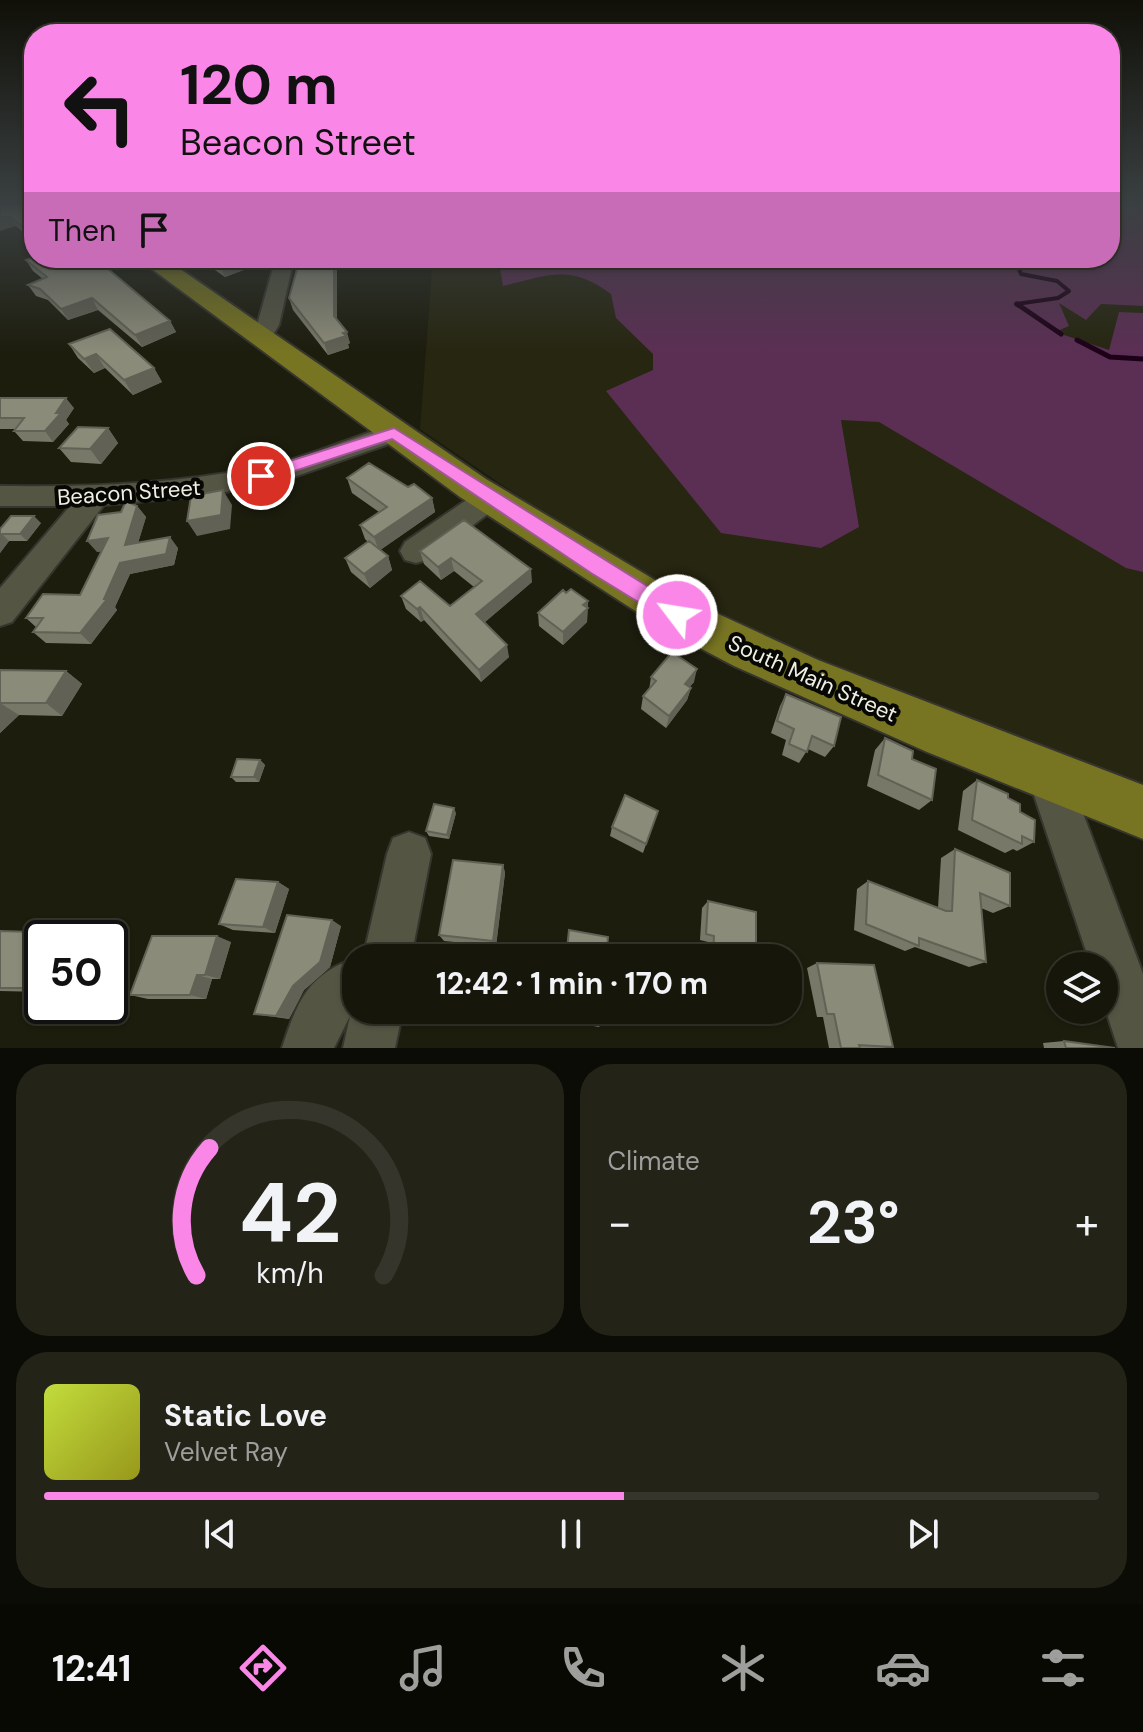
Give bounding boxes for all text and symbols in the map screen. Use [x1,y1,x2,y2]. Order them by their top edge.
text: 120 m [180,48,338,121]
icon: left [48,56,152,160]
text: Beacon Street [180,119,416,166]
icon: arrive [132,208,176,252]
text: Then [48,211,116,250]
pin [227,442,295,510]
icon: arrive [239,454,283,498]
street label: Beacon Street [56,473,202,512]
position arrow [635,573,719,657]
street label: South Main Street [724,628,902,729]
speed limit sign: 50 [24,920,128,1024]
map controls [1046,952,1118,1024]
button: layers [1046,952,1118,1024]
text: 12:42 · 1 min · 170 m [436,964,708,1003]
text: Climate [608,1144,700,1178]
text: 42 [239,1159,341,1268]
text: 23° [807,1183,900,1262]
text: − [608,1194,632,1252]
text: + [1075,1194,1099,1252]
text: km/h [256,1255,324,1292]
text: Static Love [164,1396,327,1435]
text: Velvet Ray [164,1435,288,1469]
icon: previous [198,1512,242,1556]
icon: pause [549,1512,593,1556]
icon: next [901,1512,945,1556]
icon: directions [235,1640,291,1696]
icon: music [395,1640,451,1696]
icon: phone [555,1640,611,1696]
icon: climate [715,1640,771,1696]
icon: car [875,1640,931,1696]
icon: filters [1035,1640,1091,1696]
text: 12:41 [52,1645,131,1692]

